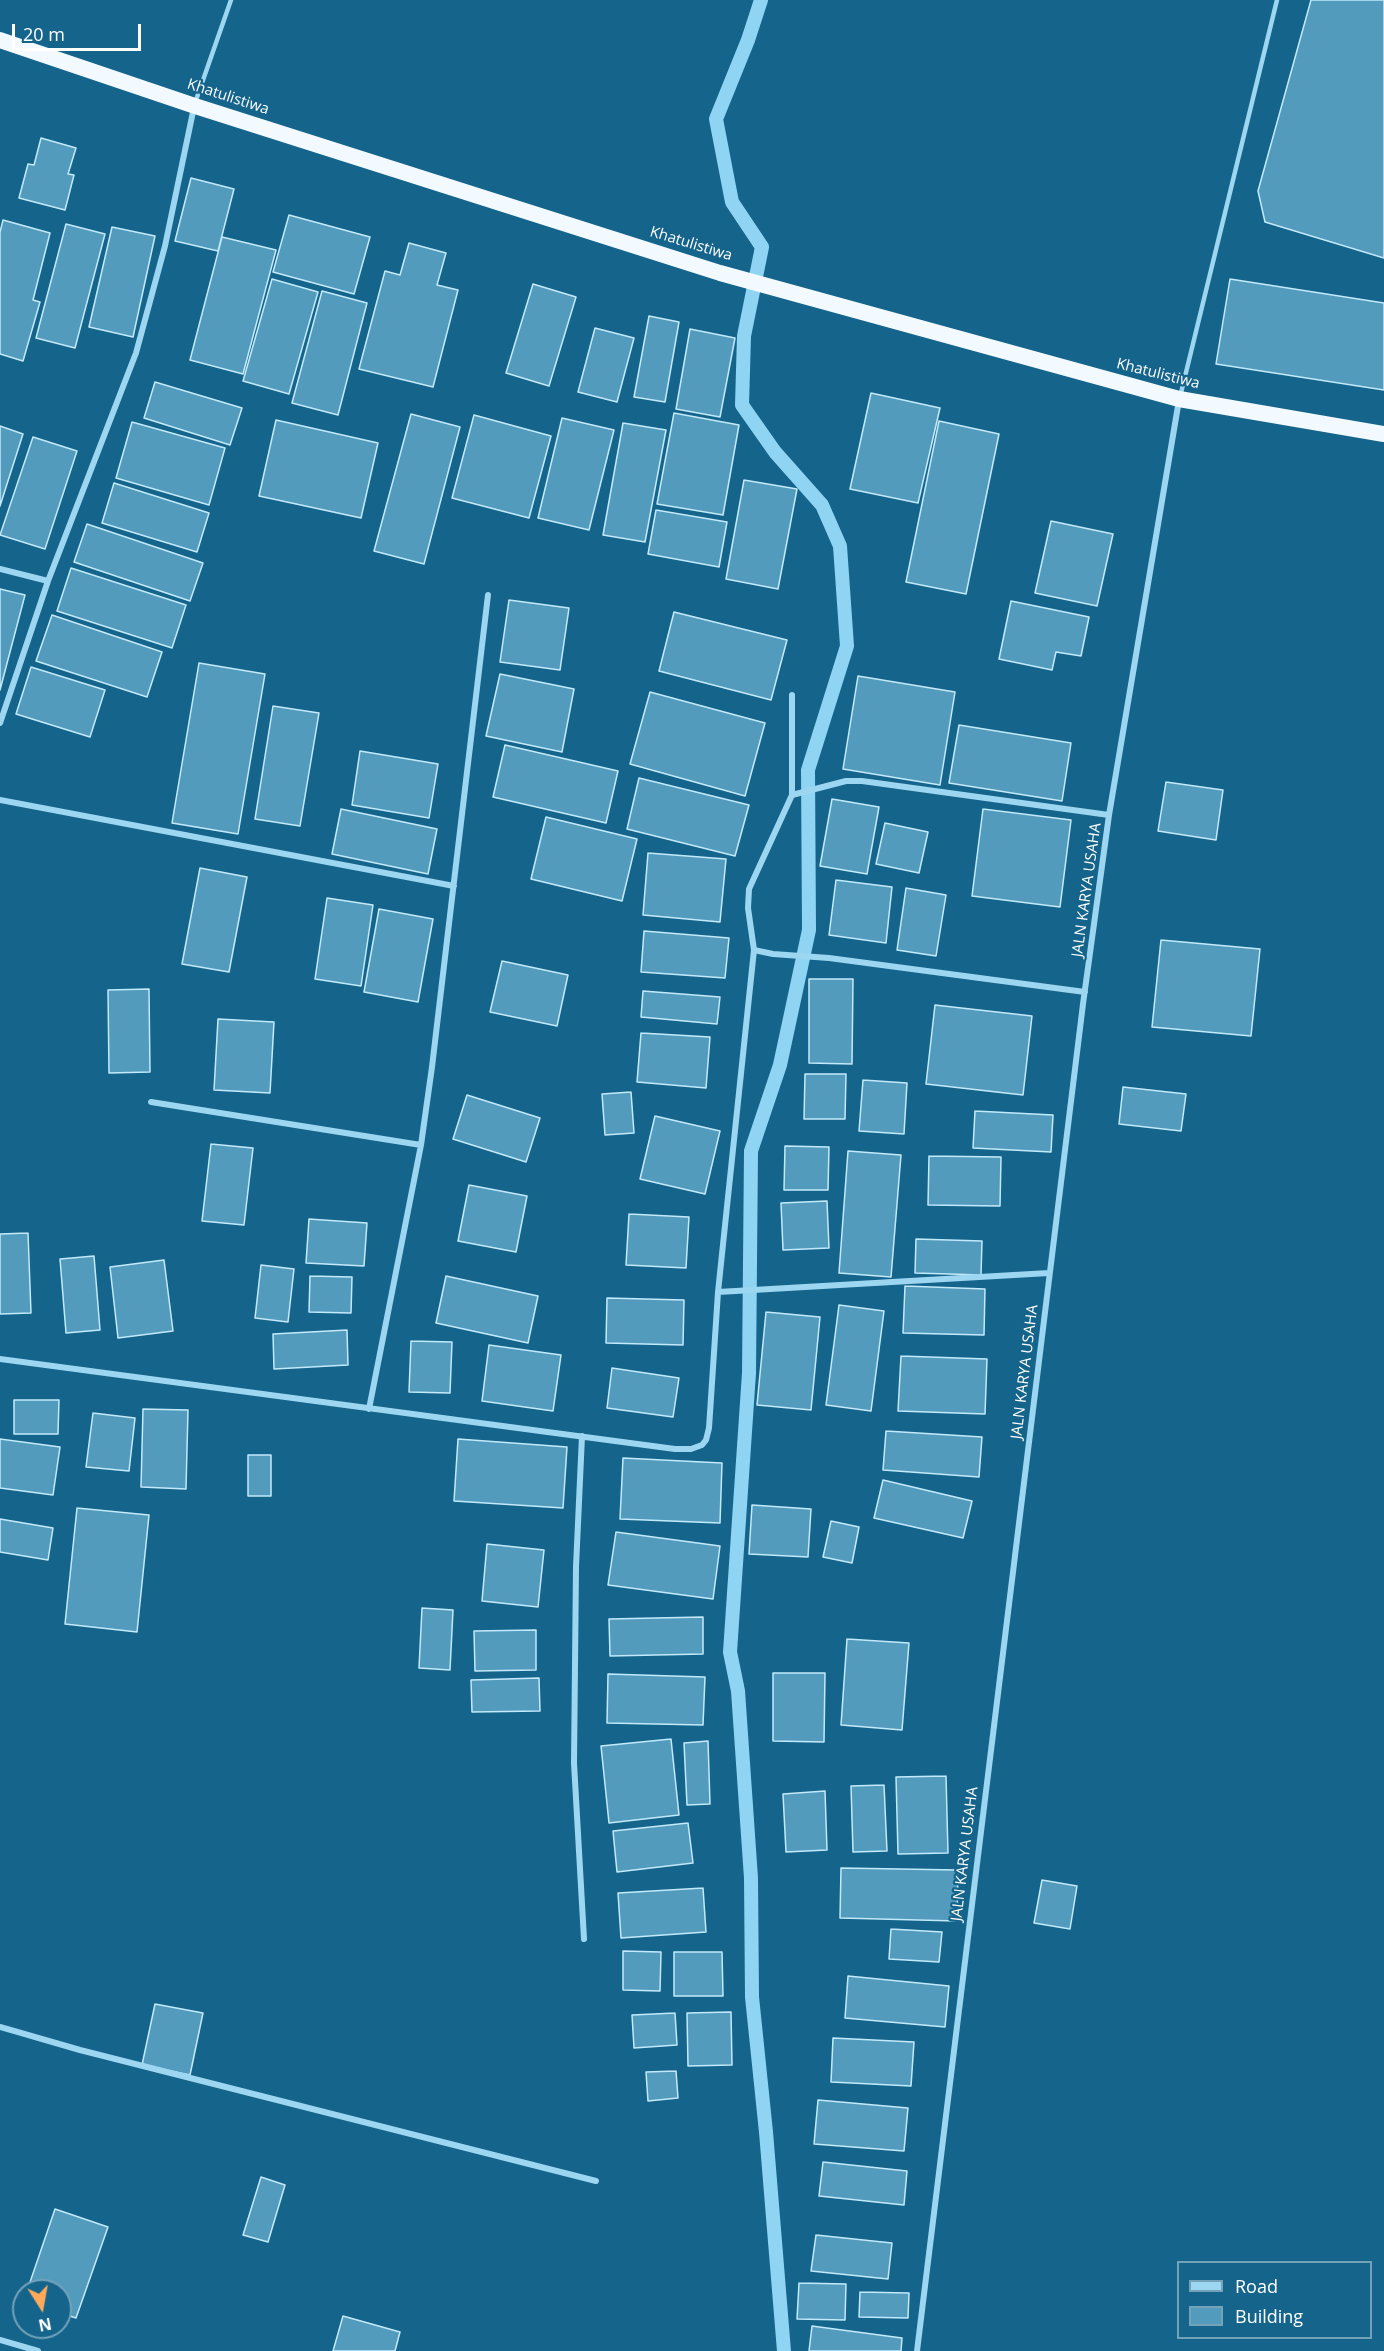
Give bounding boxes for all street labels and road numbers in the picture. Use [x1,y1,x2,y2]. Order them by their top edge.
street label: Khatulistiwa [185,75,271,119]
street label: Khatulistiwa [648,223,734,265]
street label: Khatulistiwa [1115,355,1201,393]
street label: JALN KARYA USAHA [1069,822,1105,958]
street label: JALN KARYA USAHA [1008,1304,1042,1440]
street label: JALN KARYA USAHA [948,1786,982,1922]

